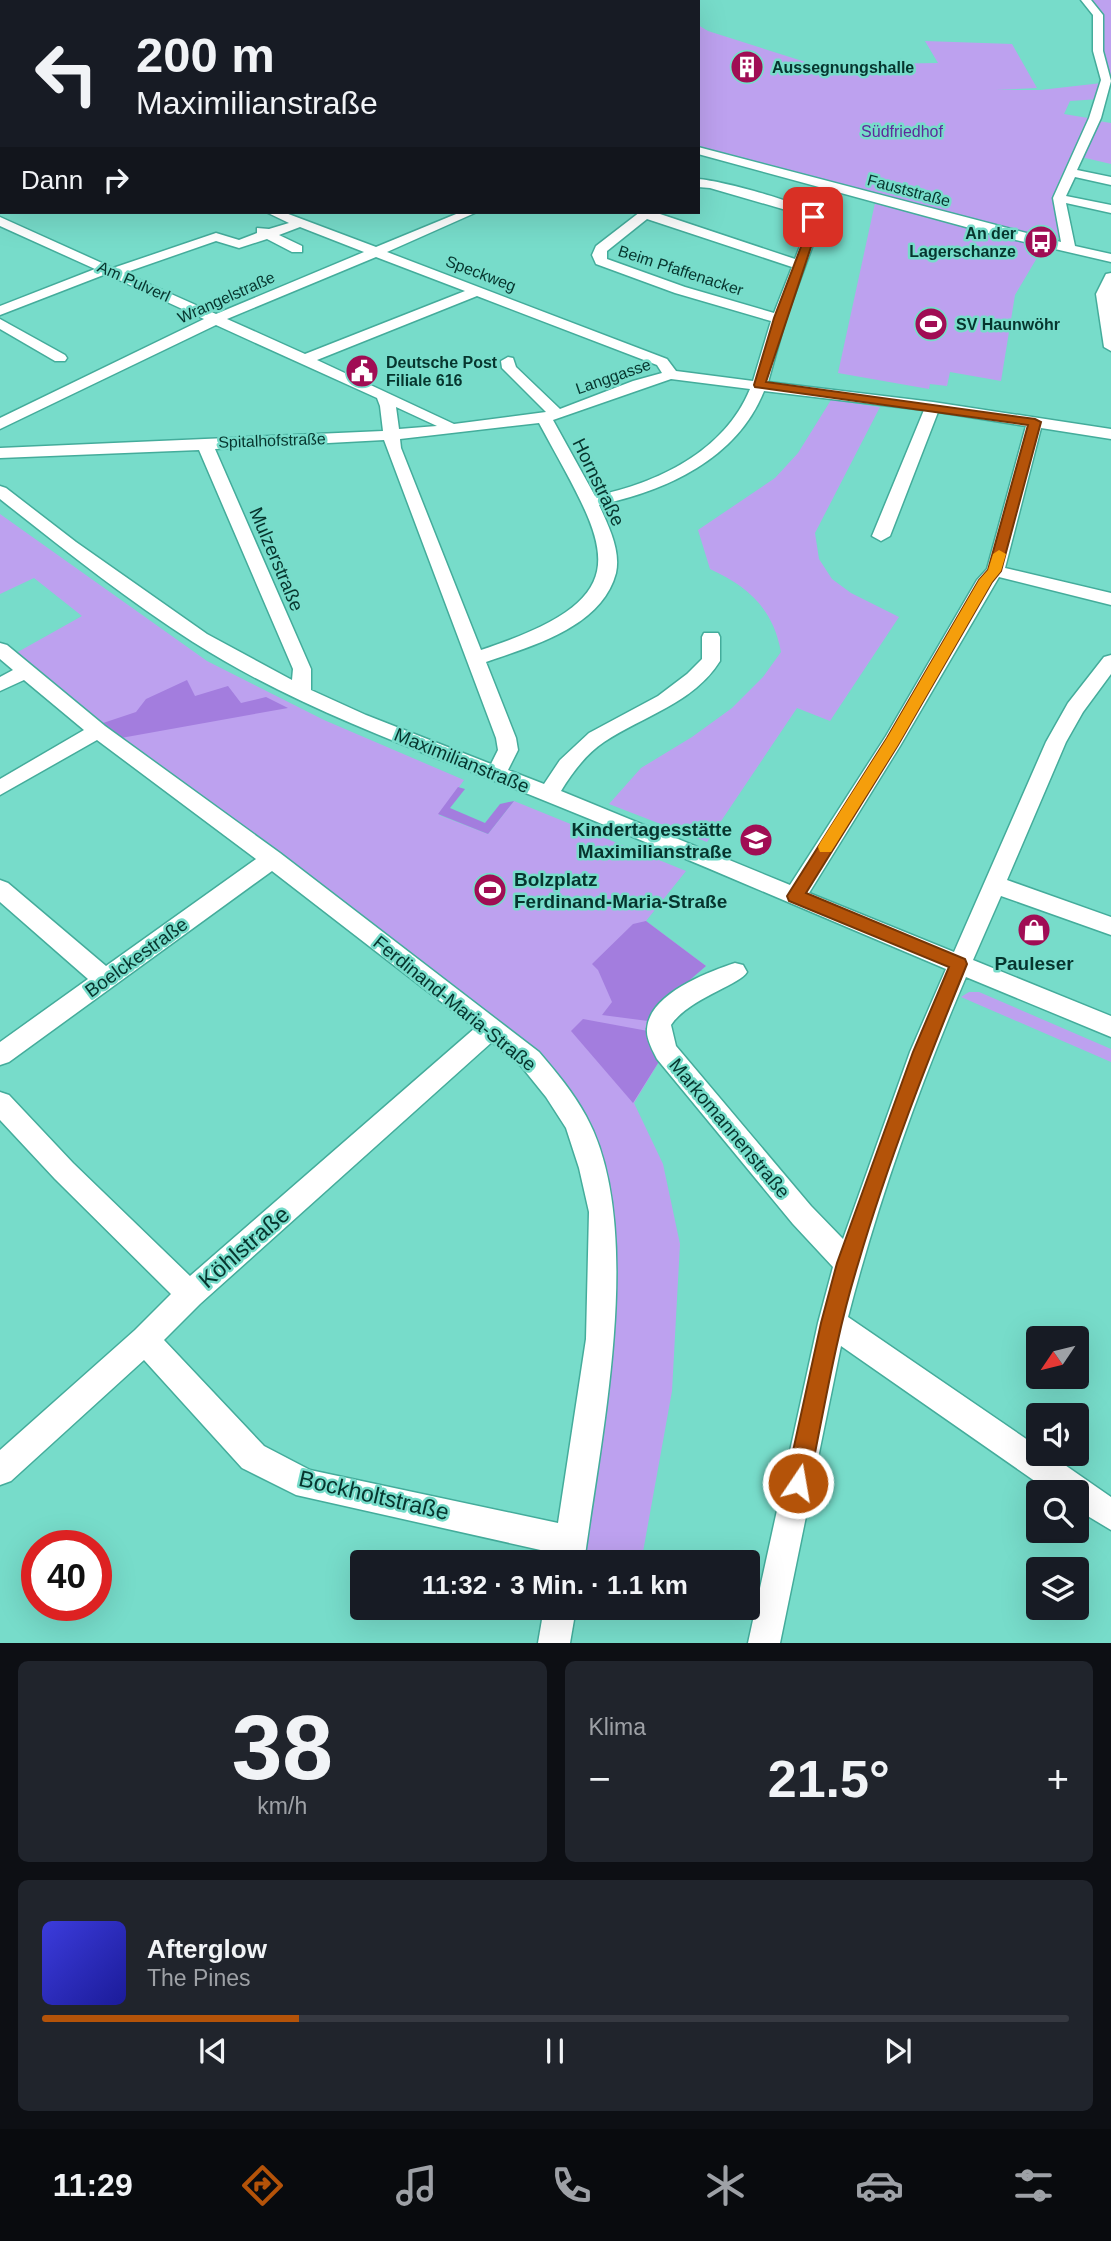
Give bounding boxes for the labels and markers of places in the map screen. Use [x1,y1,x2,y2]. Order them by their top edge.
building icon: Aussegnungshalle [728,48,766,86]
place label: Aussegnungshalle [772,59,914,76]
pin [783,187,843,247]
bus stop icon: An der Lagerschanze [1022,223,1060,261]
place label: An der Lagerschanze [909,225,1016,260]
sports icon: SV Haunwöhr [912,305,950,343]
place label: SV Haunwöhr [956,316,1060,333]
public building icon: Deutsche Post Filiale 616 [343,352,381,390]
place label: Deutsche Post Filiale 616 [386,354,498,389]
place label: Kindertagesstätte Maximilianstraße [572,819,732,862]
school or university icon: Kindertagesstätte Maximilianstraße [737,821,775,859]
place label: Bolzplatz Ferdinand-Maria-Straße [514,869,727,912]
sports icon: Bolzplatz Ferdinand-Maria-Straße [471,871,509,909]
shop icon: Pauleser [1015,911,1053,949]
place label: Pauleser [994,953,1074,974]

